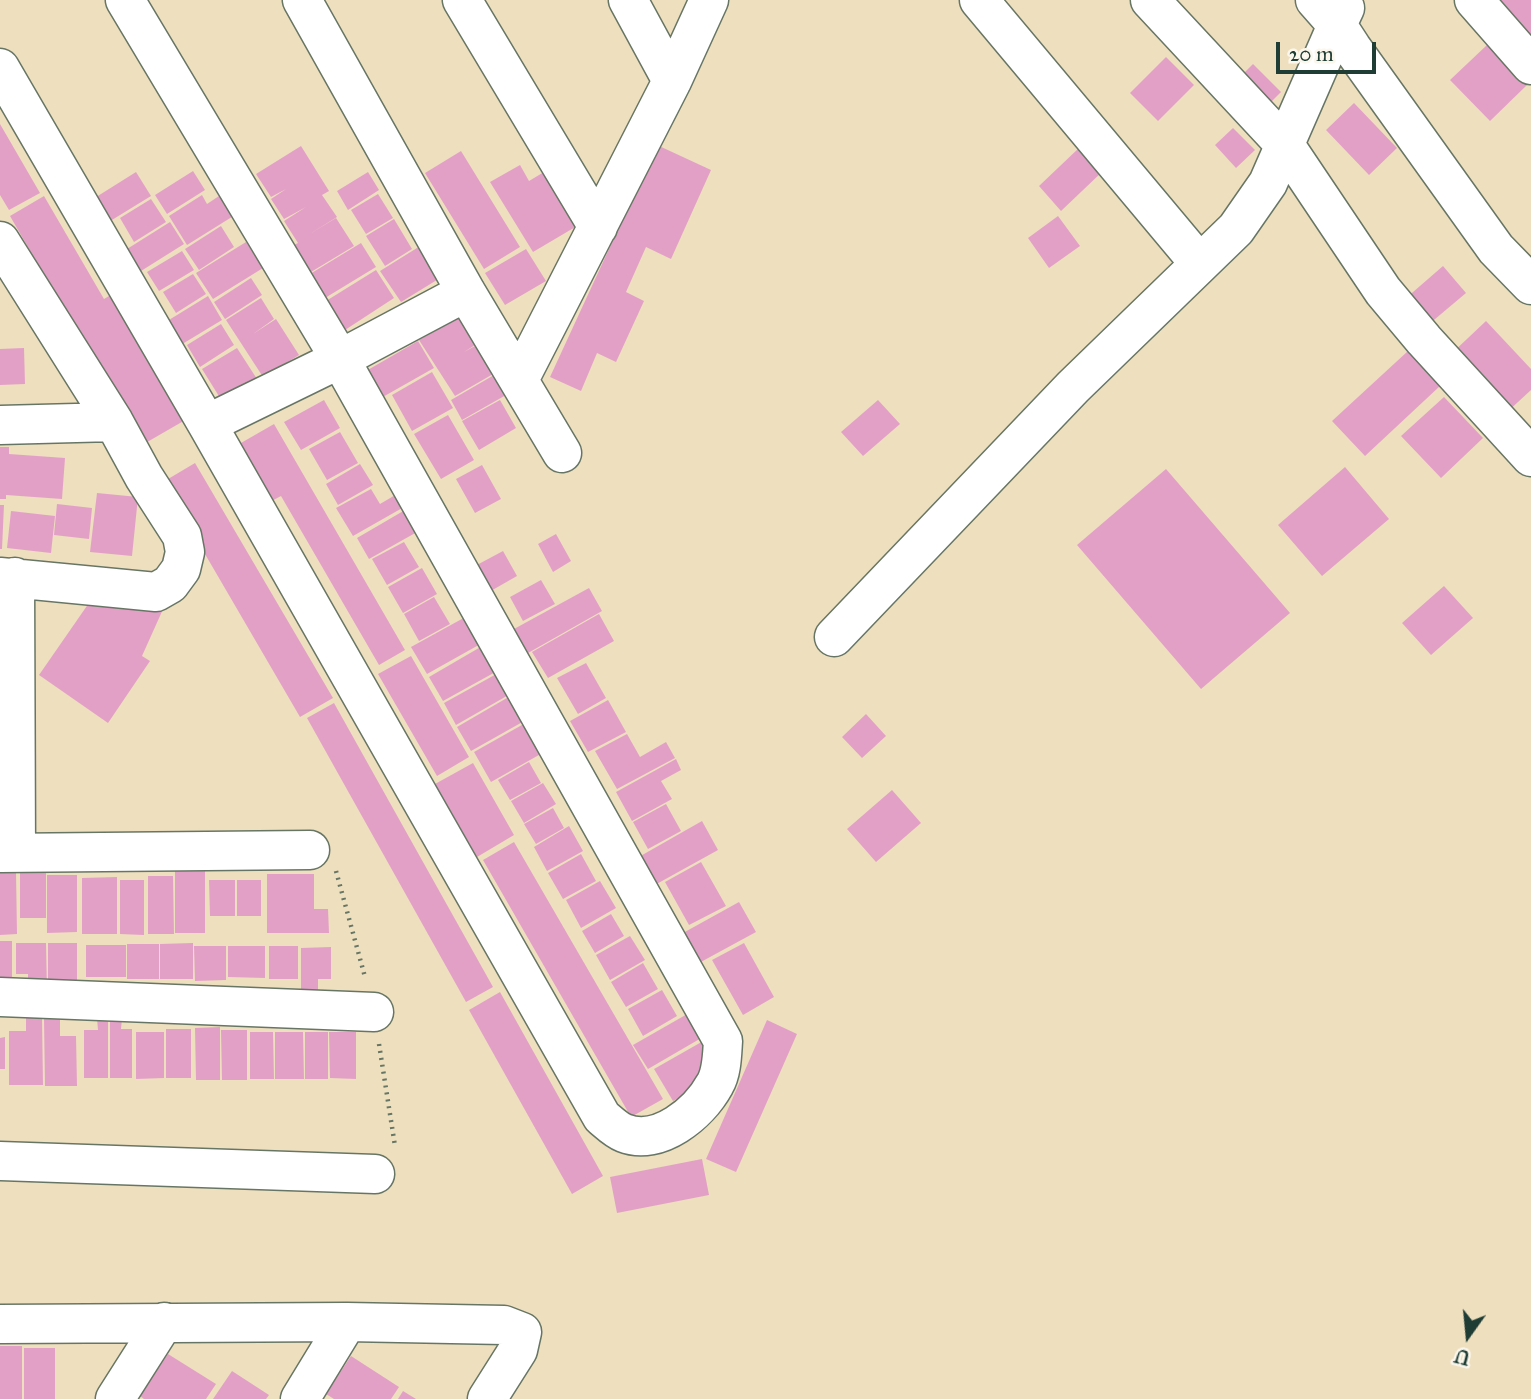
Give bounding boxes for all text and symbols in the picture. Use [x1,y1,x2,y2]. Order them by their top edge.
scale bar [1279,28,1379,72]
text: 20 m [1289,41,1334,67]
north arrow [1433,1301,1503,1371]
text: U [1452,1344,1473,1370]

